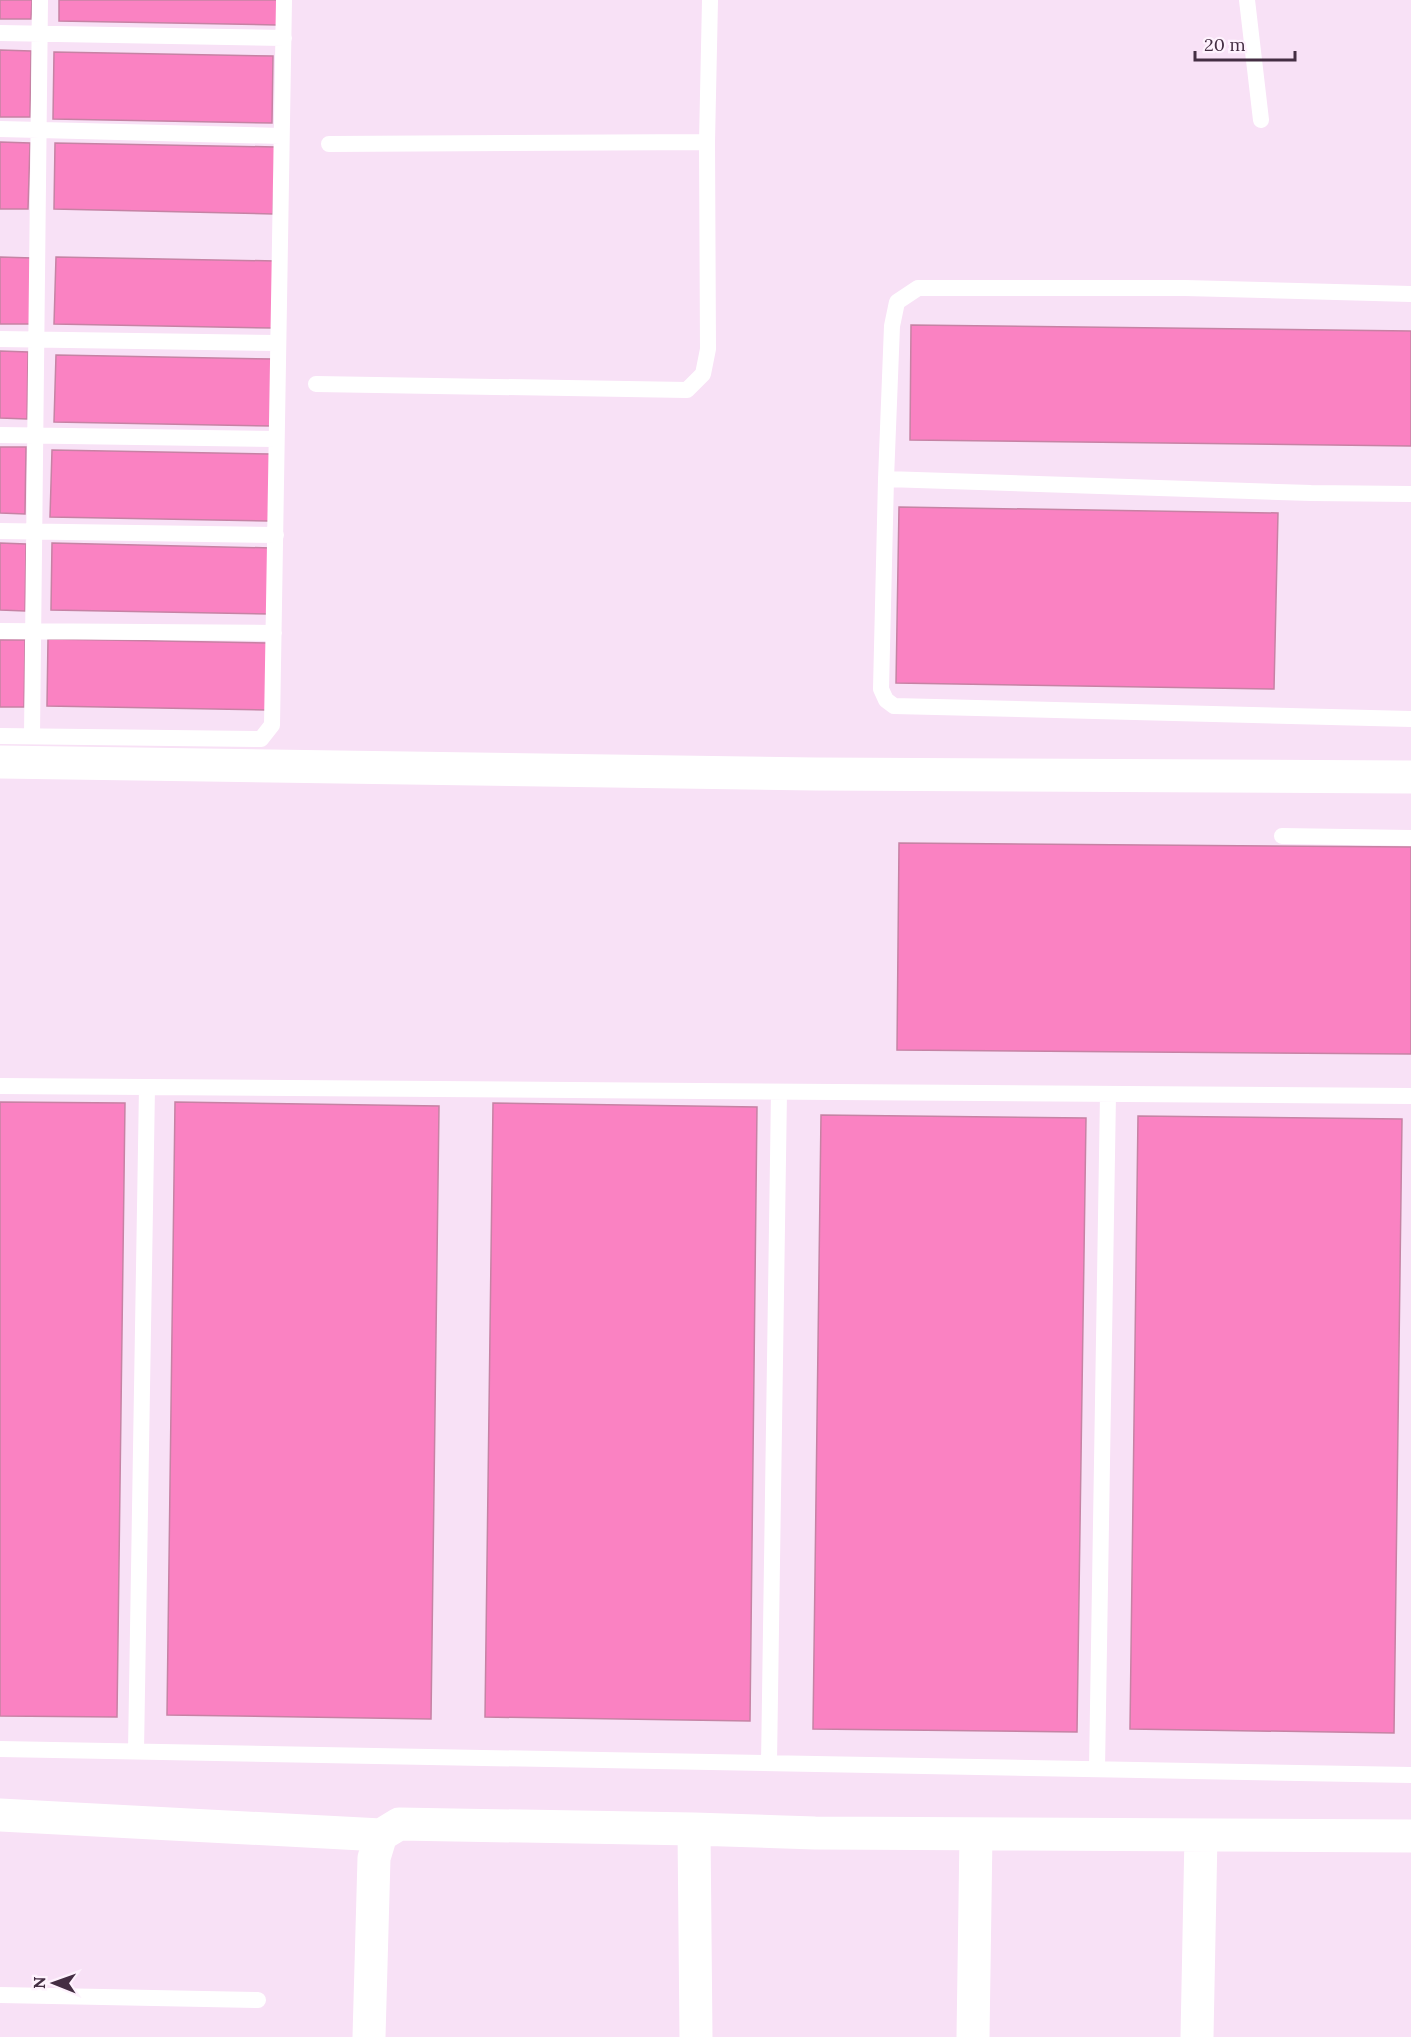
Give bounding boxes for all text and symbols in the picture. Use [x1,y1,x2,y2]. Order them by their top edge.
scale bar [1195,24,1296,62]
text: 20 m [1204,33,1246,56]
north arrow [24,1953,84,2013]
text: N [29,1976,49,1989]

